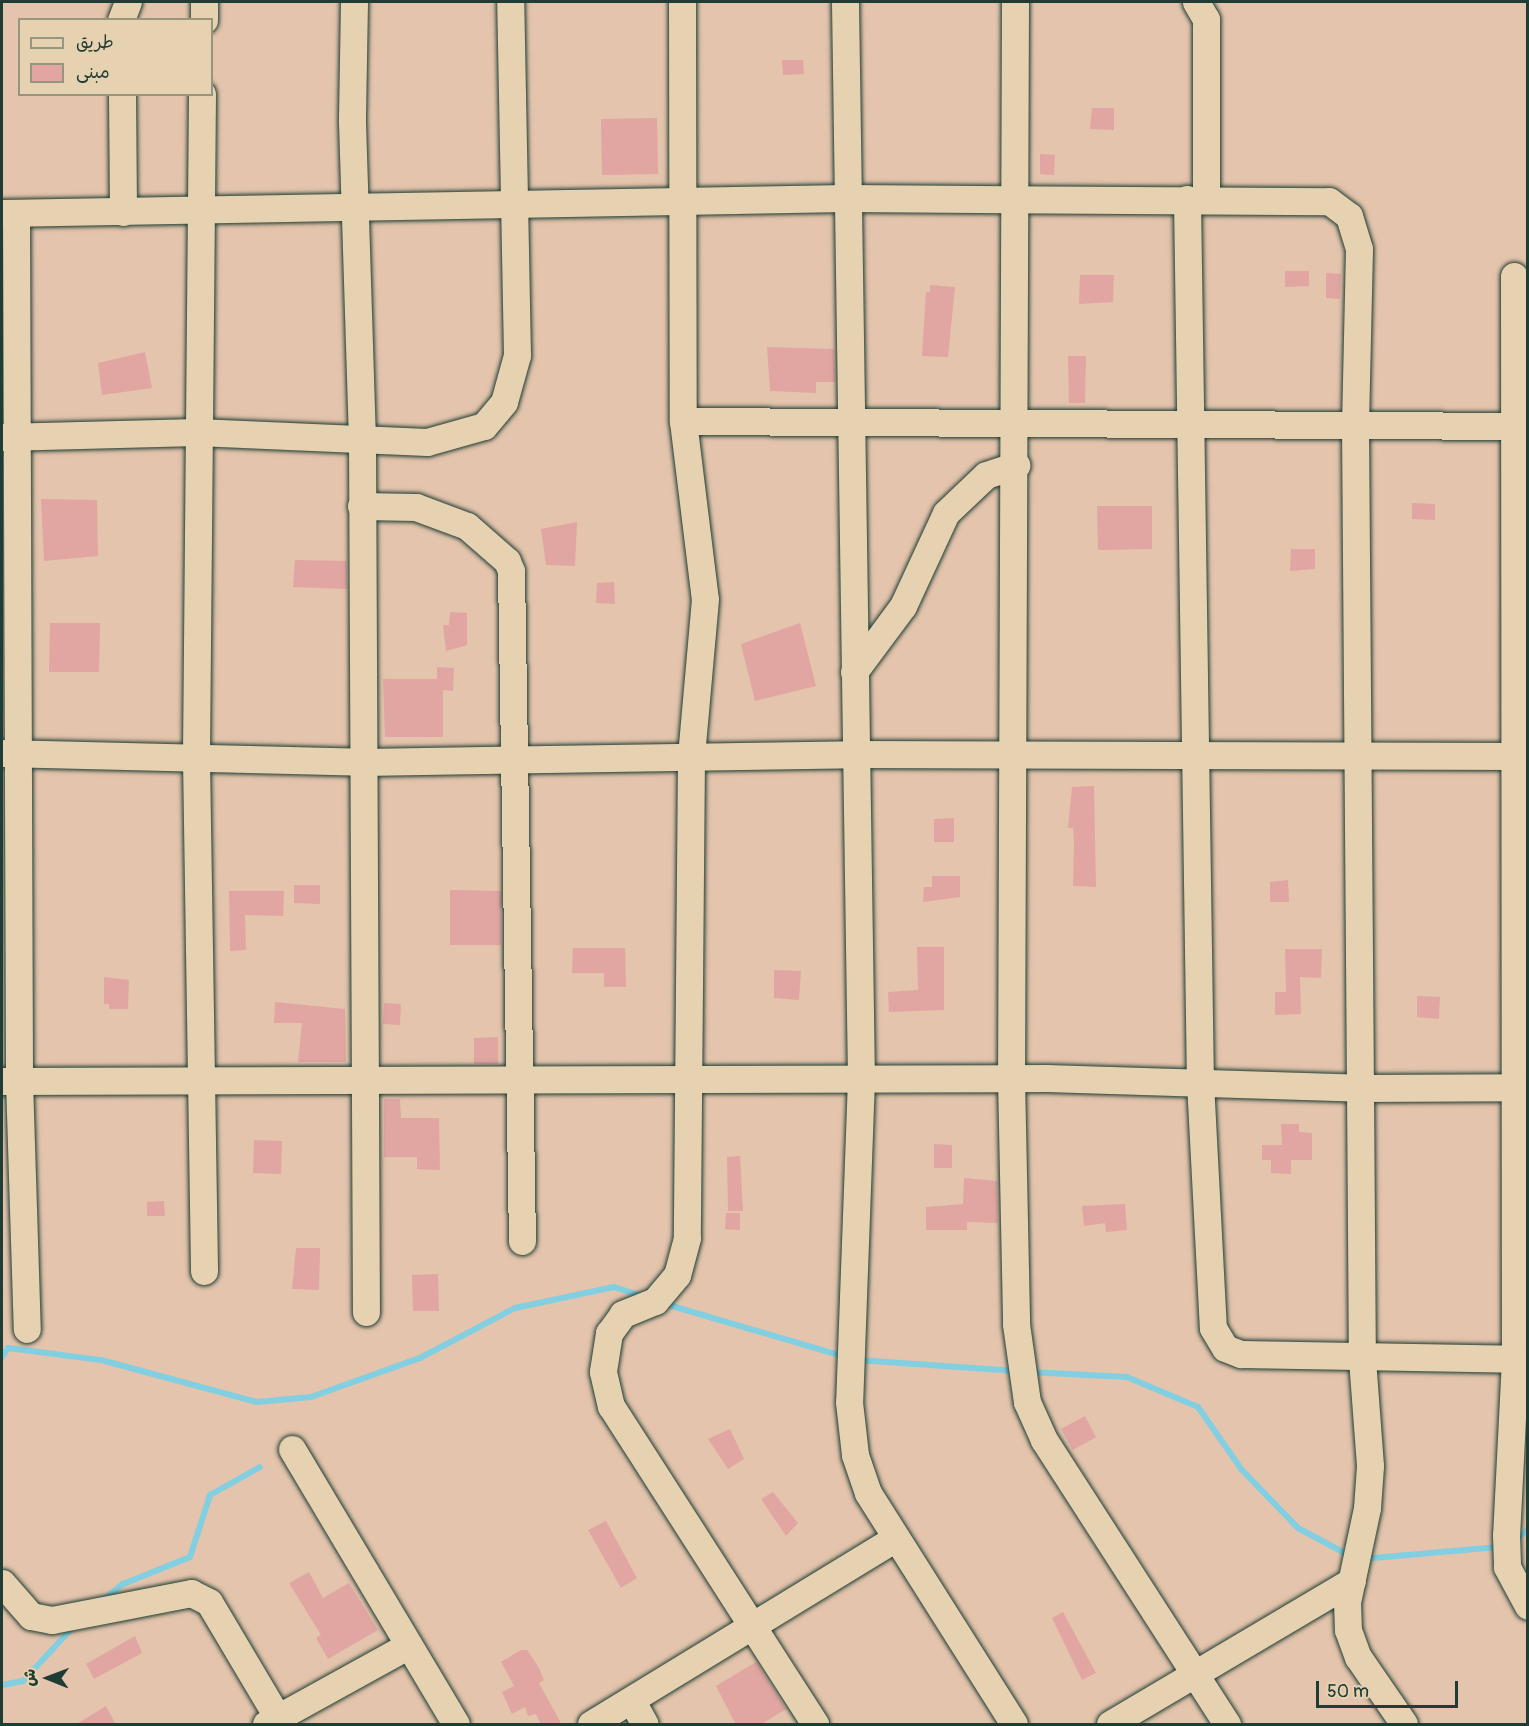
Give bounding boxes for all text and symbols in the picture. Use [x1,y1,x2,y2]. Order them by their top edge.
legend [18,18,213,96]
text: طريق [76,31,114,54]
text: مبنى [76,61,110,84]
north arrow [18,1648,78,1708]
text: ش [20,1669,40,1687]
scale bar [1319,1669,1462,1707]
text: 50 m [1327,1680,1369,1703]

